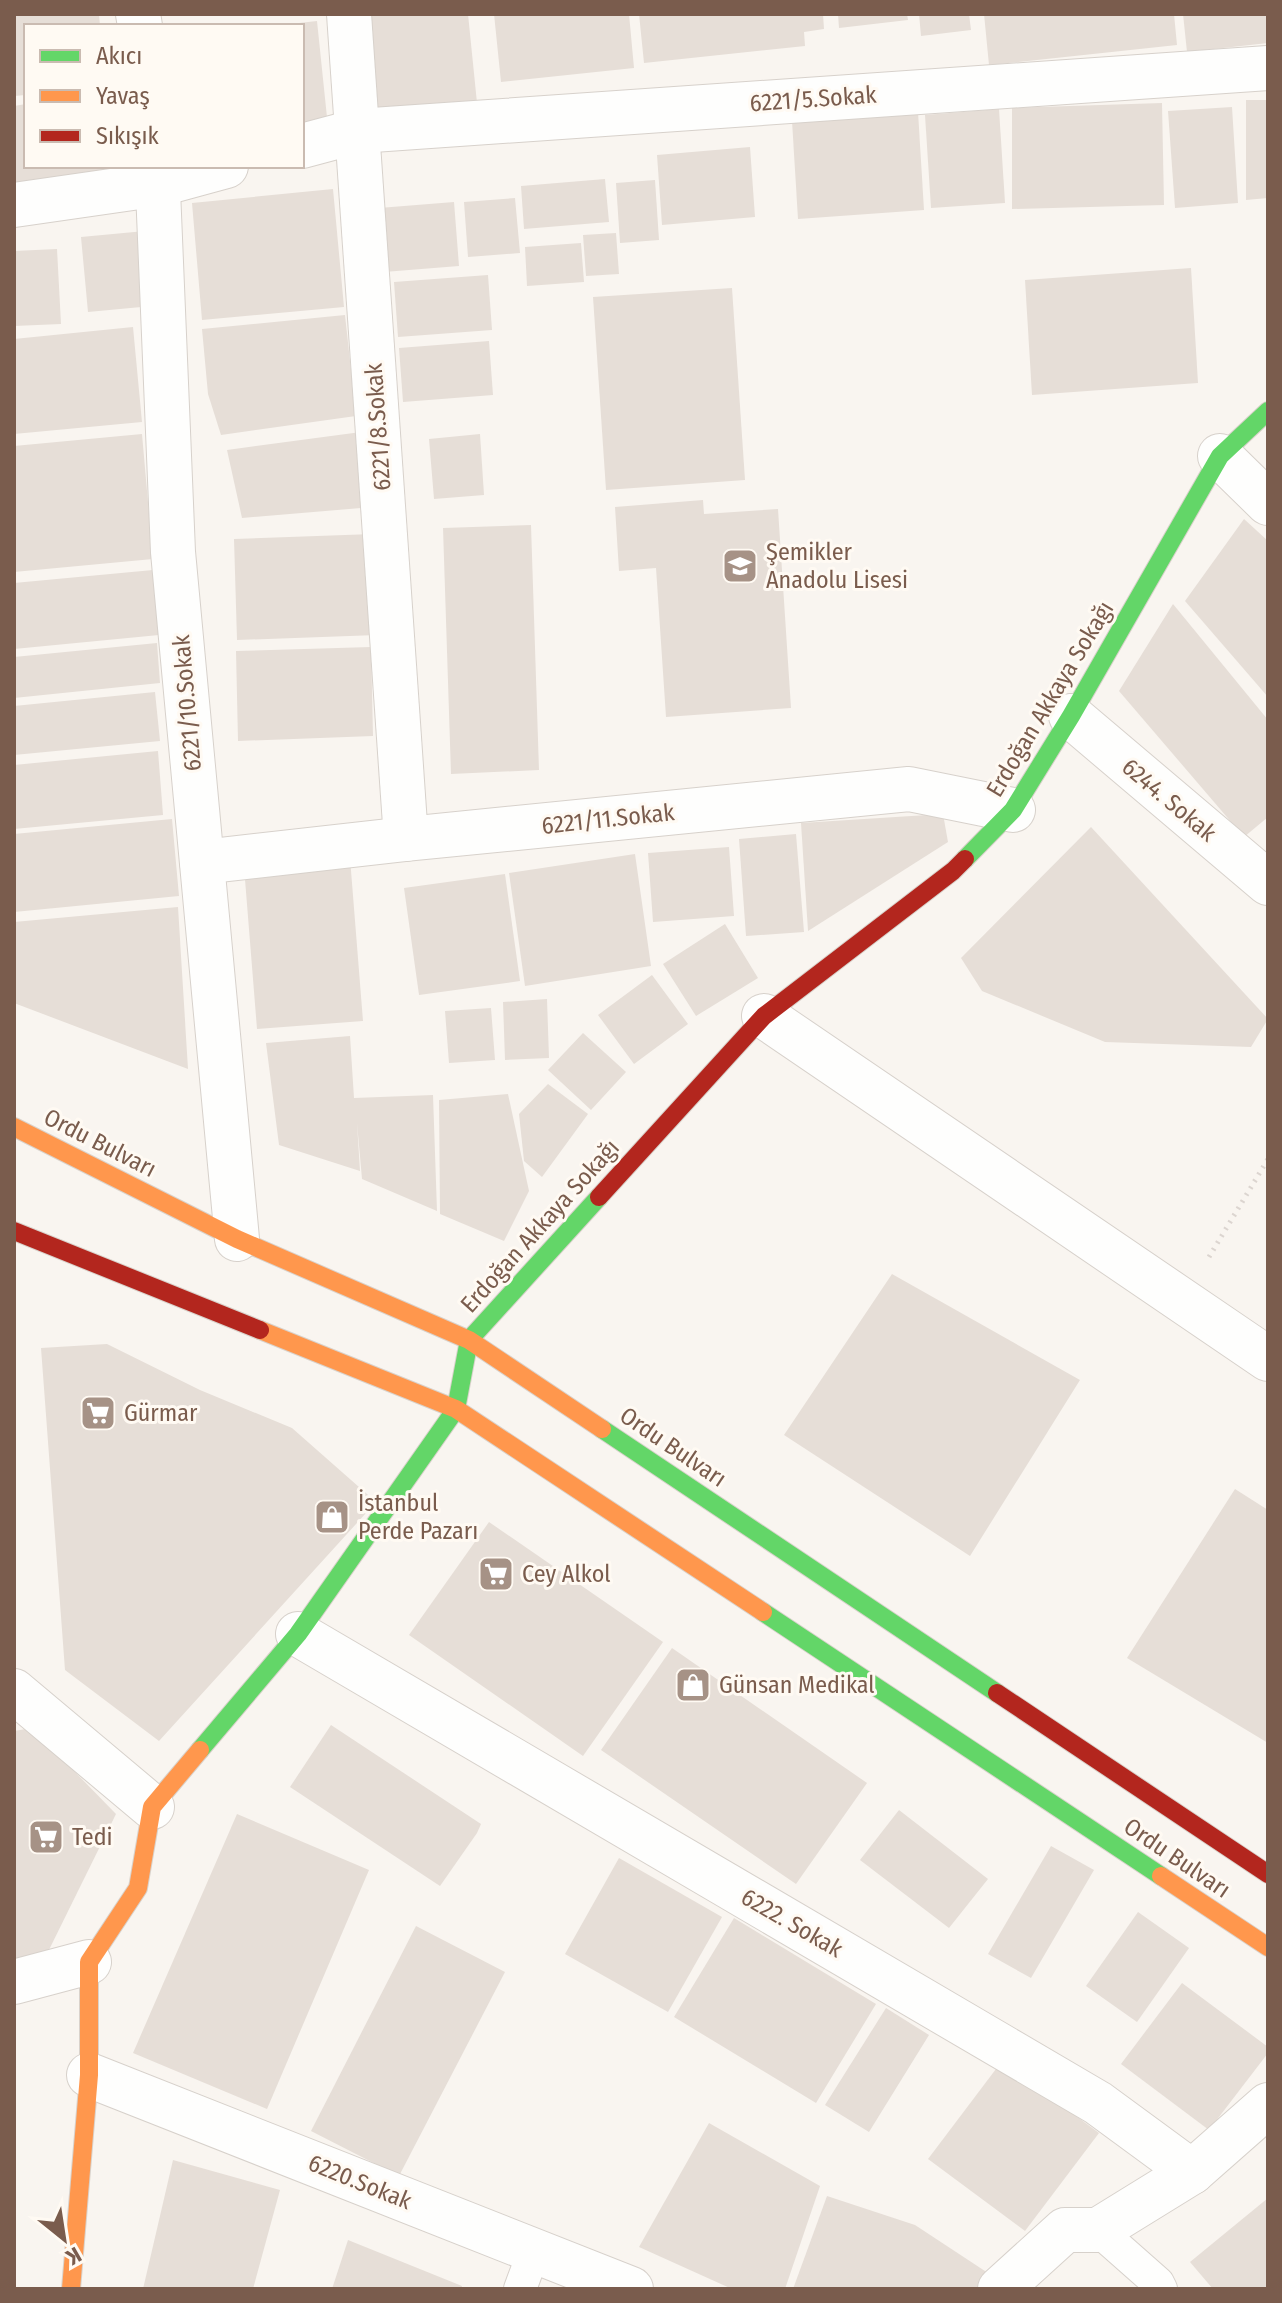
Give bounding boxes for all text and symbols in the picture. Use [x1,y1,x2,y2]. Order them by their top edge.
legend [24,24,304,168]
text: Akıcı [96,42,142,70]
street label: 6221/5.Sokak [749,81,878,117]
text: Yavaş [96,82,150,110]
text: Sıkışık [96,122,159,150]
street label: 6221/8.Sokak [360,362,396,492]
place label: Şemikler Anadolu Lisesi [766,538,908,594]
school or university icon: Şemikler Anadolu Lisesi [721,547,759,585]
street label: Erdoğan Akkaya Sokağı [981,596,1119,802]
street label: 6221/10.Sokak [167,633,207,772]
street label: 6244. Sokak [1116,753,1222,848]
street label: 6221/11.Sokak [540,798,677,840]
street label: Ordu Bulvarı [39,1103,161,1183]
street label: Erdoğan Akkaya Sokağı [455,1134,625,1318]
supermarket icon: Gürmar [79,1394,117,1432]
place label: Gürmar [124,1399,198,1427]
street label: Ordu Bulvarı [615,1401,731,1493]
place label: İstanbul Perde Pazarı [358,1489,478,1545]
shop icon: İstanbul Perde Pazarı [313,1498,351,1536]
supermarket icon: Cey Alkol [477,1555,515,1593]
place label: Cey Alkol [522,1560,611,1588]
shop icon: Günsan Medikal [674,1666,712,1704]
place label: Günsan Medikal [719,1671,875,1699]
street label: Ordu Bulvarı [1119,1812,1235,1904]
supermarket icon: Tedi [27,1818,65,1856]
place label: Tedi [72,1823,113,1851]
street label: 6222. Sokak [736,1883,848,1964]
street label: 6220.Sokak [304,2149,416,2216]
north arrow [24,2199,104,2279]
text: K [60,2241,86,2271]

